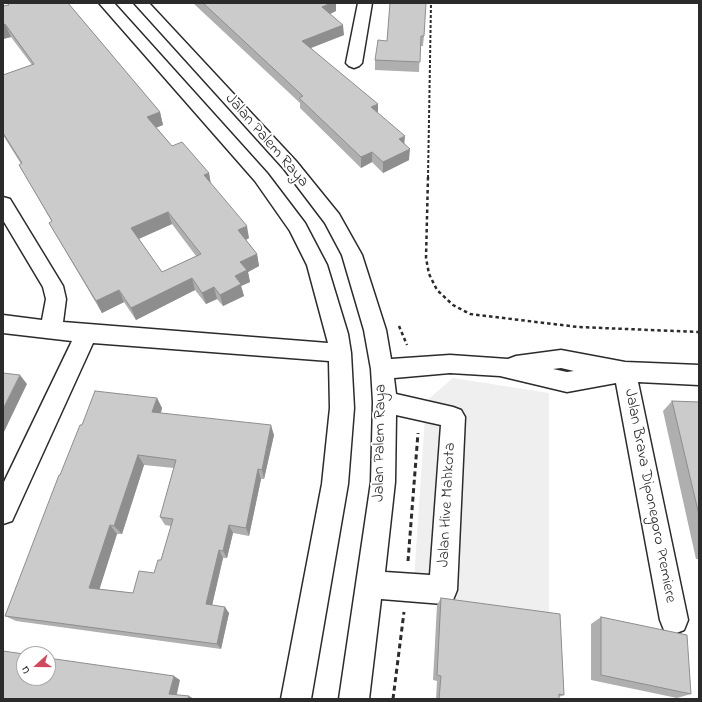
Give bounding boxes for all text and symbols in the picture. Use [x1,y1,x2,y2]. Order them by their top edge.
street label: Jalan Palem Raya [220,90,312,192]
street label: Jalan Palem Raya [370,384,392,502]
street label: Jalan Brava Diponegoro Premiere [619,387,679,605]
street label: Jalan Hive Mahkota [435,442,461,568]
north arrow [16,646,56,686]
text: U [17,664,34,676]

